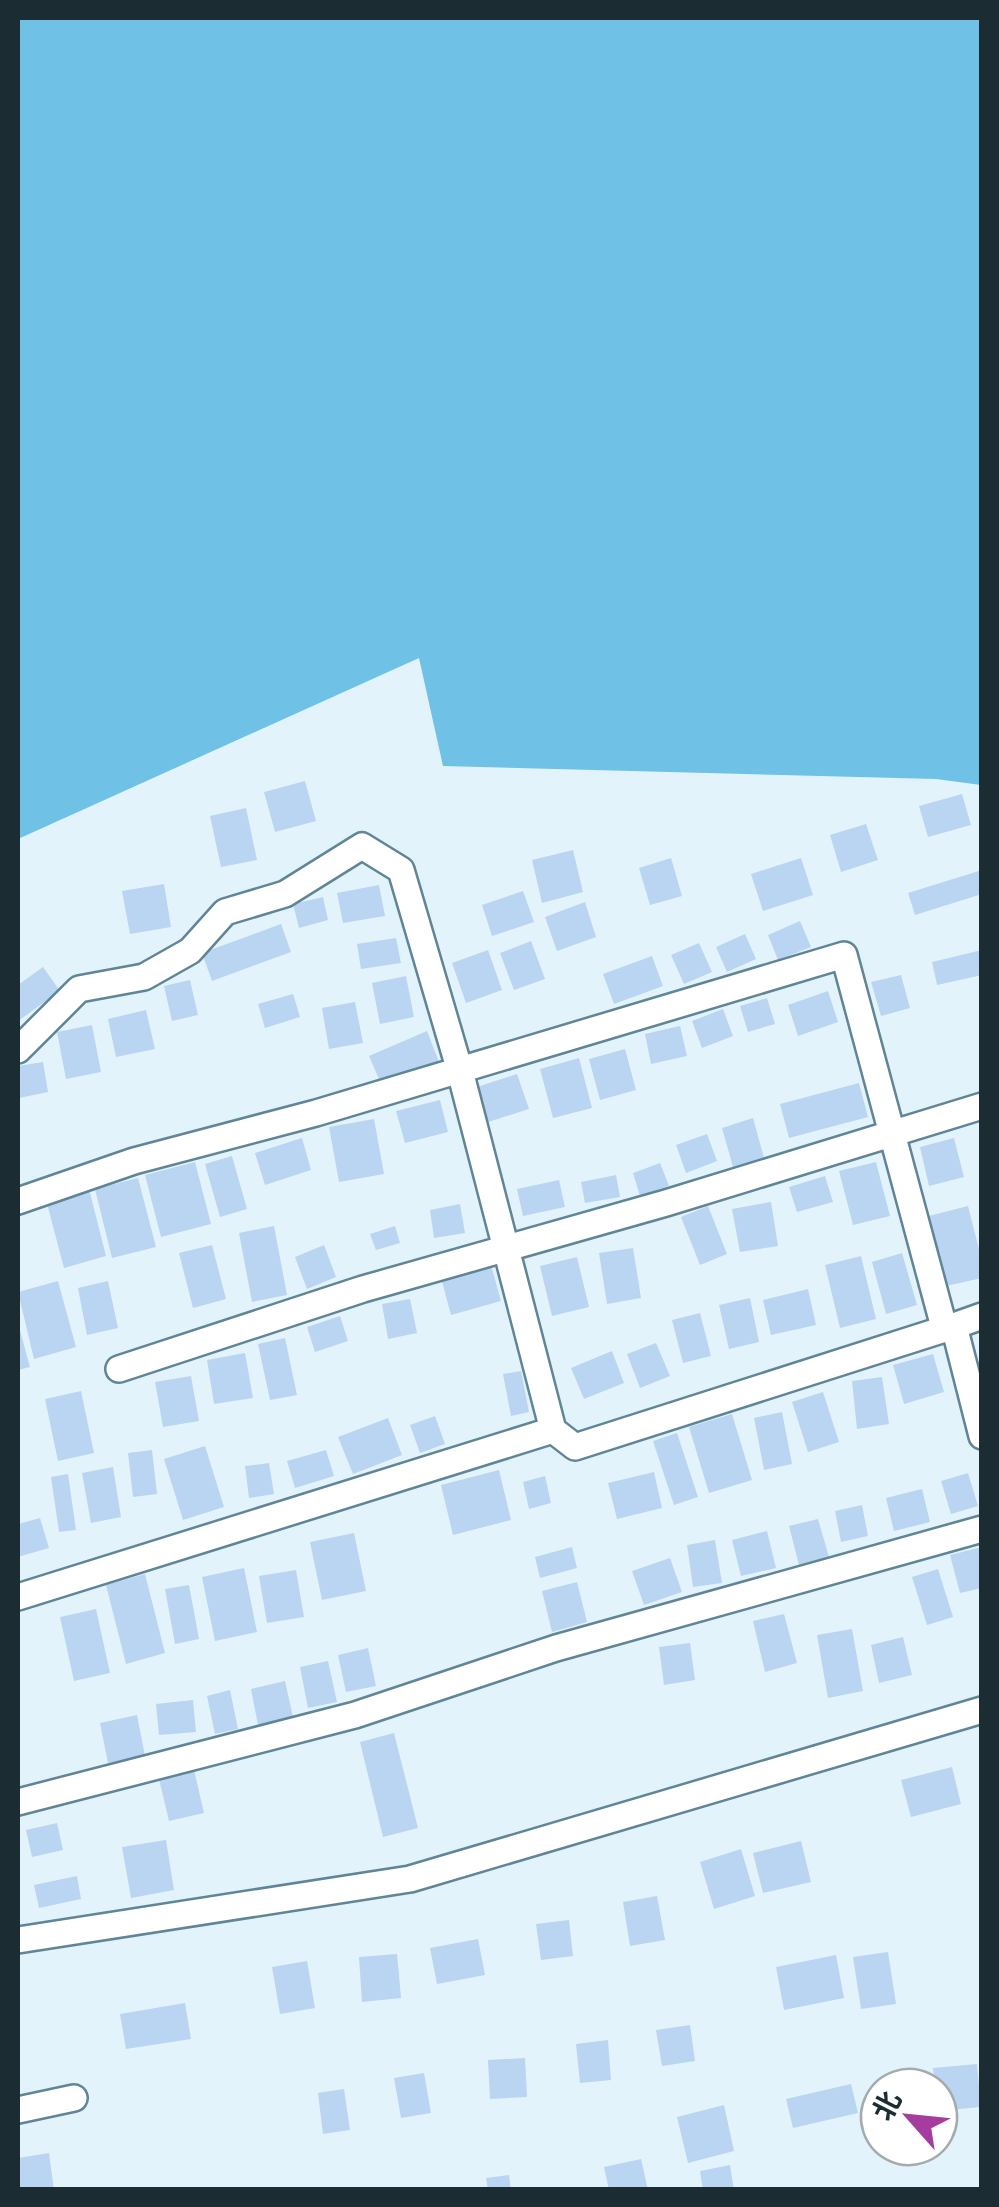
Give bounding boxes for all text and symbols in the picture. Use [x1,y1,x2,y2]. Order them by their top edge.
north arrow [859,2067,959,2167]
text: 北 [866,2086,906,2125]

